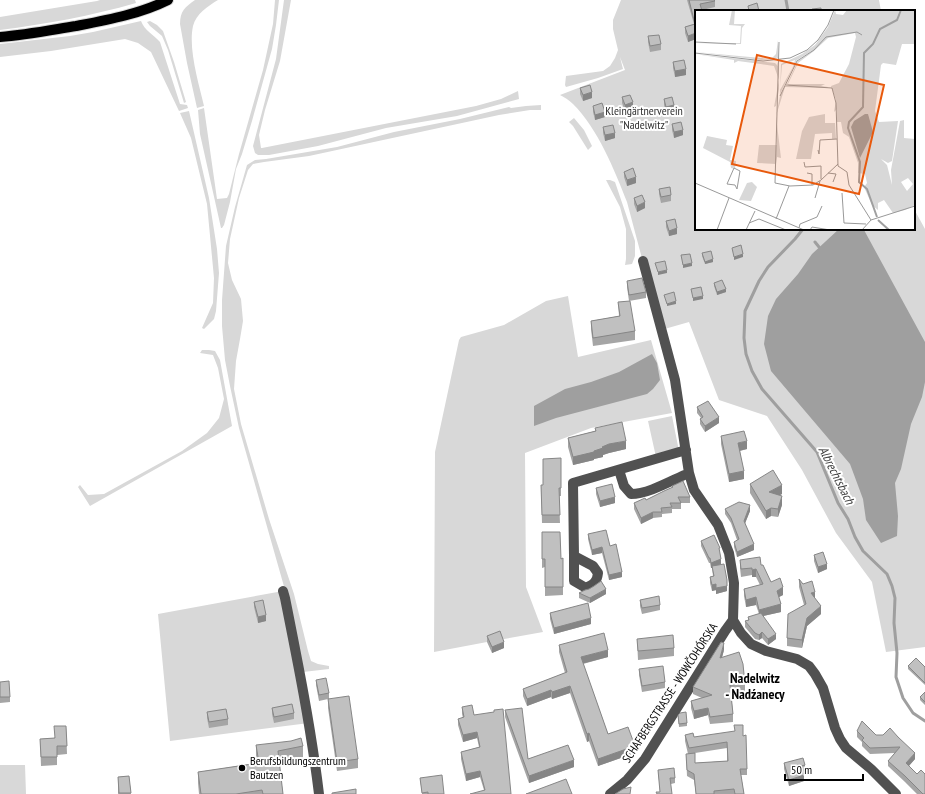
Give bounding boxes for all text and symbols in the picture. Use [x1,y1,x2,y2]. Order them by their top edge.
inset map [695,10,915,230]
park label: Kleingärtnerverein "Nadelwitz" [605,103,683,132]
water label: Albrechtsbach [815,443,859,508]
street label: SCHAFBERGSTRASSE - WOWČOHÓRSKA [619,620,721,765]
district label: Nadelwitz - Nadźanecy [725,669,785,703]
place label: Berufsbildungszentrum Bautzen [250,753,346,782]
scale bar [785,756,863,782]
text: 50 m [791,762,812,777]
marker: Berufsbildungszentrum Bautzen [237,763,247,773]

